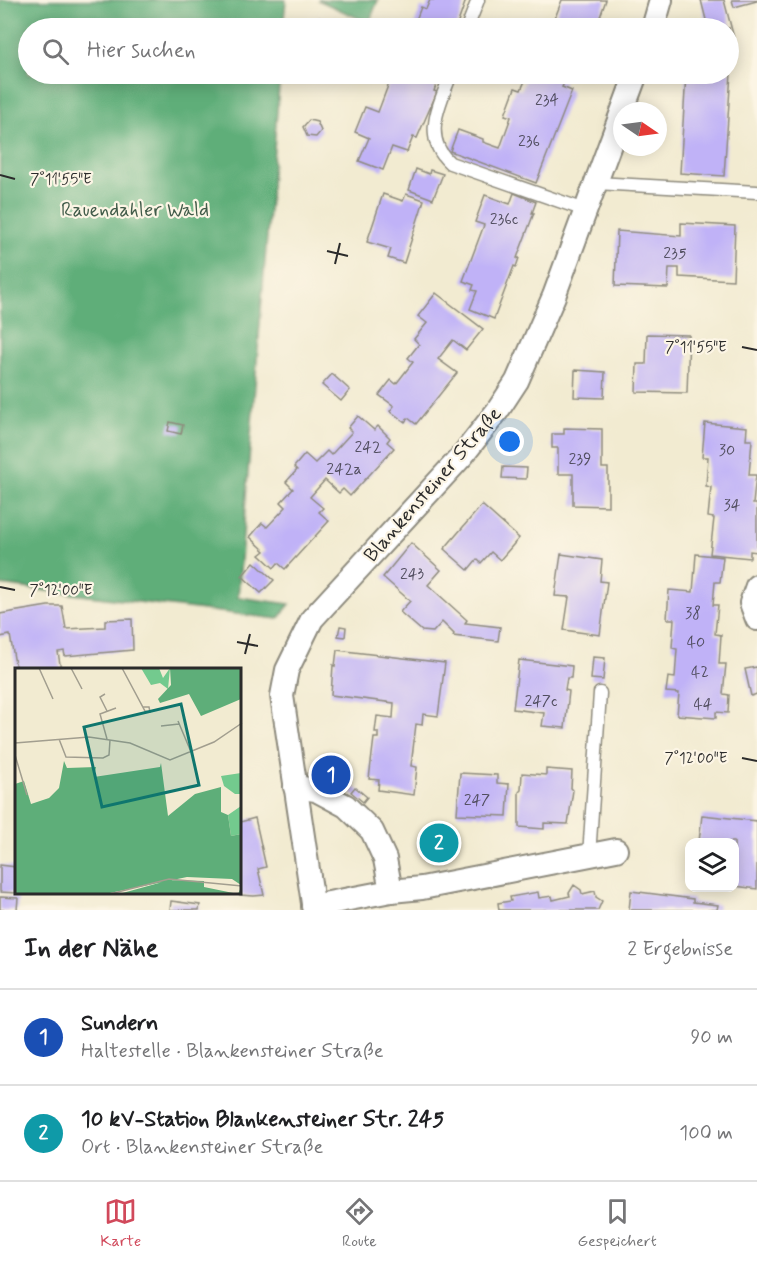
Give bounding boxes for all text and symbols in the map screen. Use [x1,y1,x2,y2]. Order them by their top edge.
search box [18,18,739,84]
icon: search [39,35,72,68]
text: Hier suchen [87,37,196,65]
house number: 234 [535,90,559,111]
north arrow [613,102,667,156]
house number: 236 [518,131,540,152]
text: 7°11'55"E [30,170,92,190]
park label: Rauendahler Wald [61,197,209,224]
house number: 236c [490,209,519,230]
house number: 235 [663,243,687,264]
text: 7°11'55"E [665,338,727,358]
street label: Blankensteiner Straße [358,402,508,568]
your location [495,427,524,456]
house number: 242 [354,437,382,458]
house number: 30 [719,440,735,461]
house number: 239 [568,449,592,470]
house number: 242a [326,459,362,480]
house number: 34 [724,495,741,516]
house number: 243 [400,564,425,585]
text: 7°12'00"E [29,581,93,601]
house number: 38 [685,603,701,624]
house number: 40 [687,632,705,653]
house number: 42 [691,662,709,683]
inset map [15,668,242,895]
house number: 247c [525,691,558,712]
house number: 44 [693,694,713,715]
text: 7°12'00"E [664,749,728,769]
pin: 1 [312,752,350,798]
house number: 247 [464,790,490,811]
pin: 2 [420,820,458,866]
map controls [685,838,739,892]
button: layers [685,838,739,892]
text: In der Nähe [24,932,158,966]
text: 2 Ergebnisse [627,936,733,963]
text: Sundern [81,1010,158,1038]
text: 1 [39,1024,48,1051]
text: 90 m [690,1024,733,1051]
text: Haltestelle · Blankensteiner Straße [81,1038,384,1065]
text: 10 kV-Station Blankensteiner Str. 245 [81,1106,444,1134]
text: 2 [39,1120,48,1147]
text: 100 m [679,1120,733,1147]
text: Ort · Blankensteiner Straße [81,1134,323,1161]
tab: Karte [100,1195,141,1252]
tab: Route [342,1195,377,1252]
tab: Gespeichert [577,1195,657,1252]

